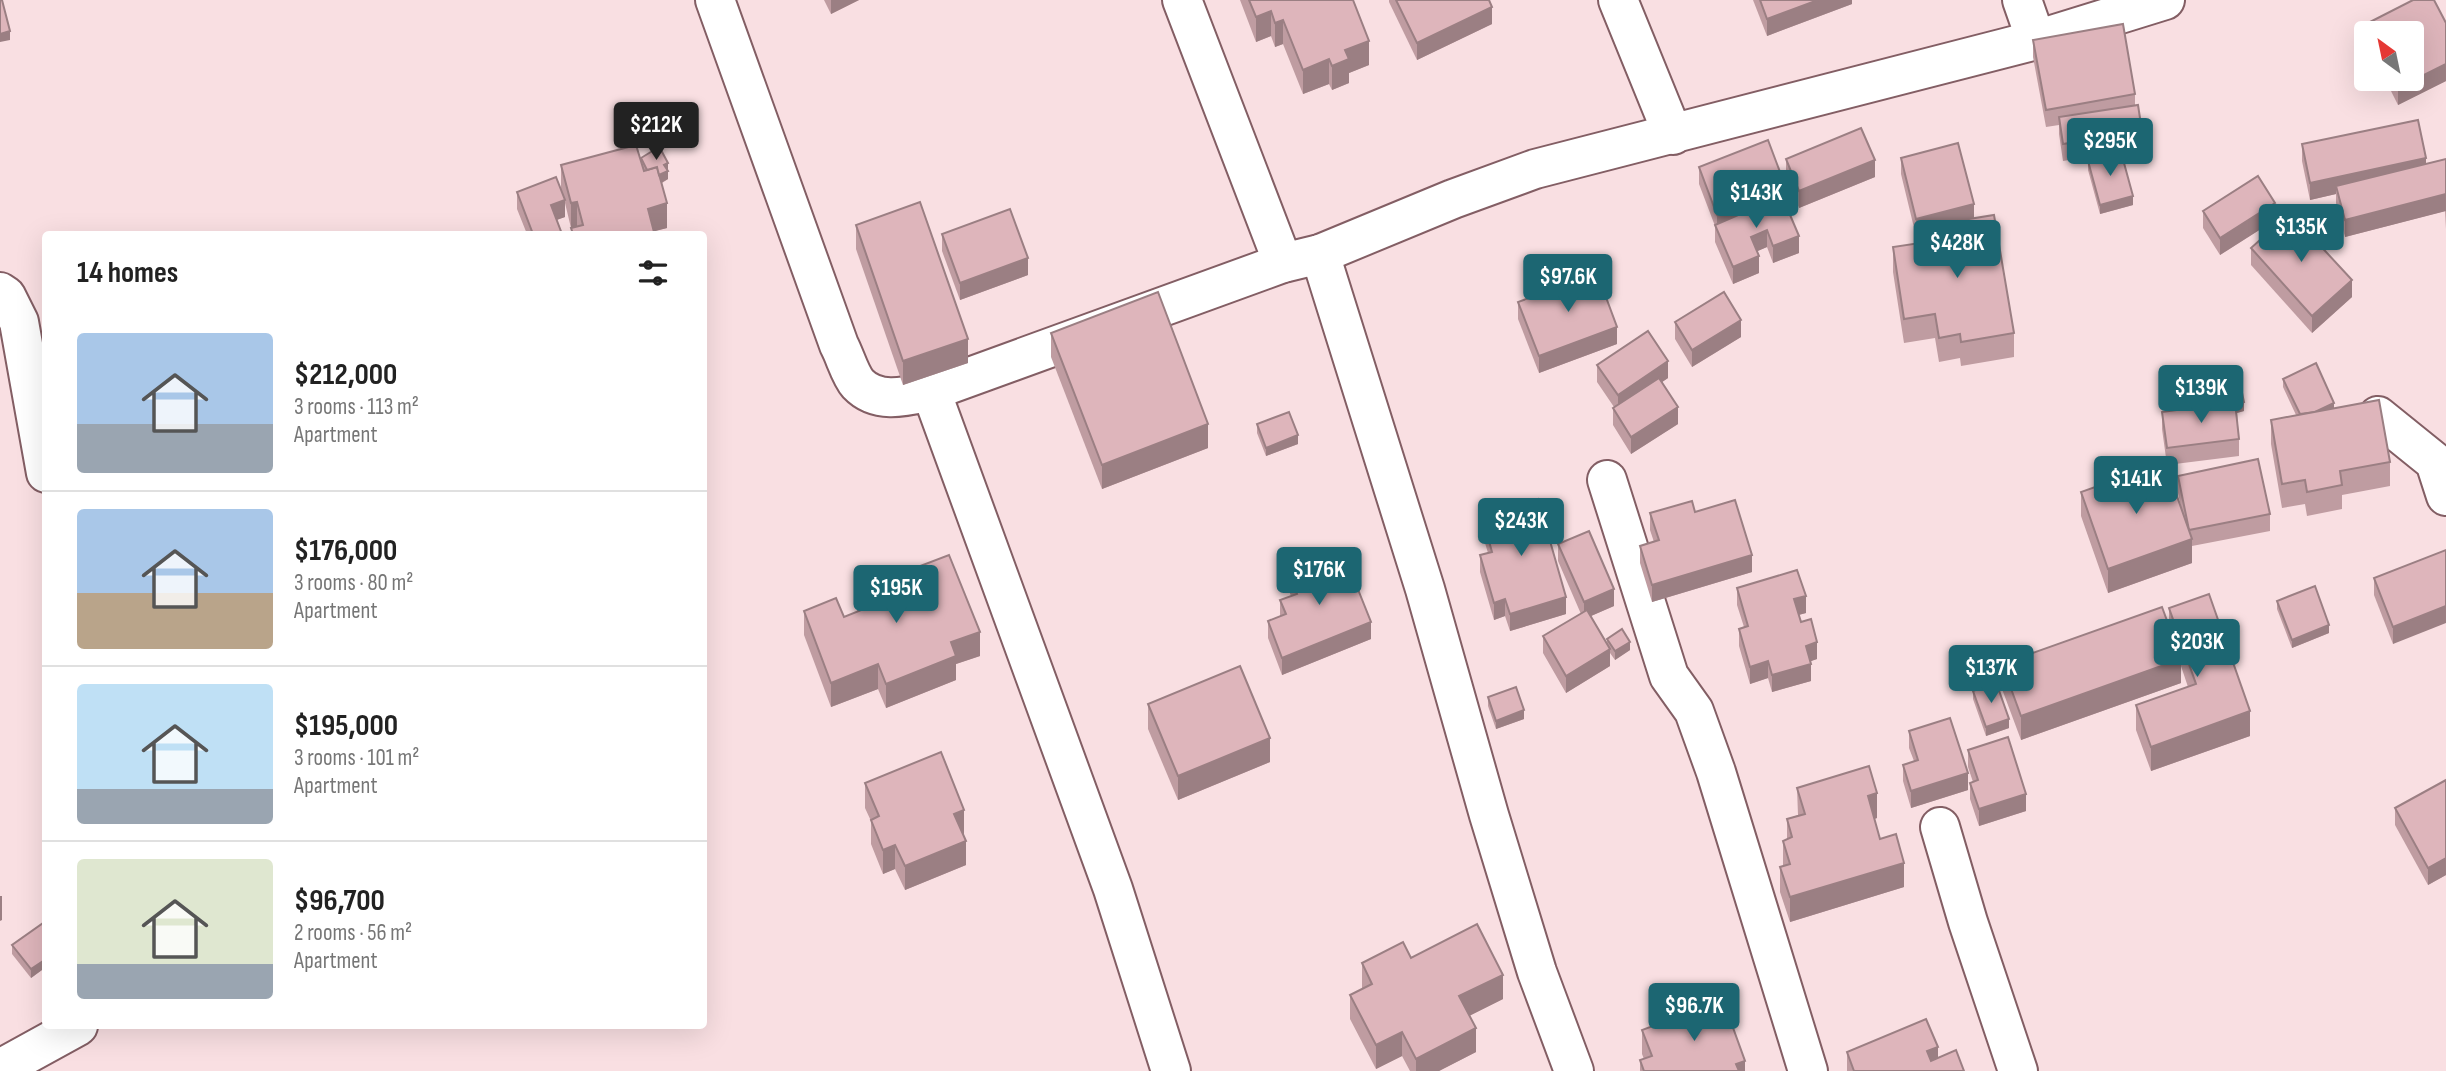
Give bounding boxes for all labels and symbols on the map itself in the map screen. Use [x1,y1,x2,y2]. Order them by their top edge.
north arrow [2354,21,2424,91]
pin: $212K [607,102,705,162]
pin: $295K [2061,118,2159,178]
pin: $143K [1707,170,1805,230]
pin: $135K [2252,204,2350,264]
pin: $428K [1908,220,2006,280]
pin: $97.6K [1511,254,1625,314]
pin: $139K [2152,366,2250,425]
pin: $141K [2087,456,2185,516]
pin: $243K [1472,498,1570,558]
pin: $176K [1270,548,1368,607]
pin: $195K [847,566,945,625]
pin: $203K [2148,620,2246,679]
pin: $137K [1942,646,2040,705]
pin: $96.7K [1637,984,1751,1043]

